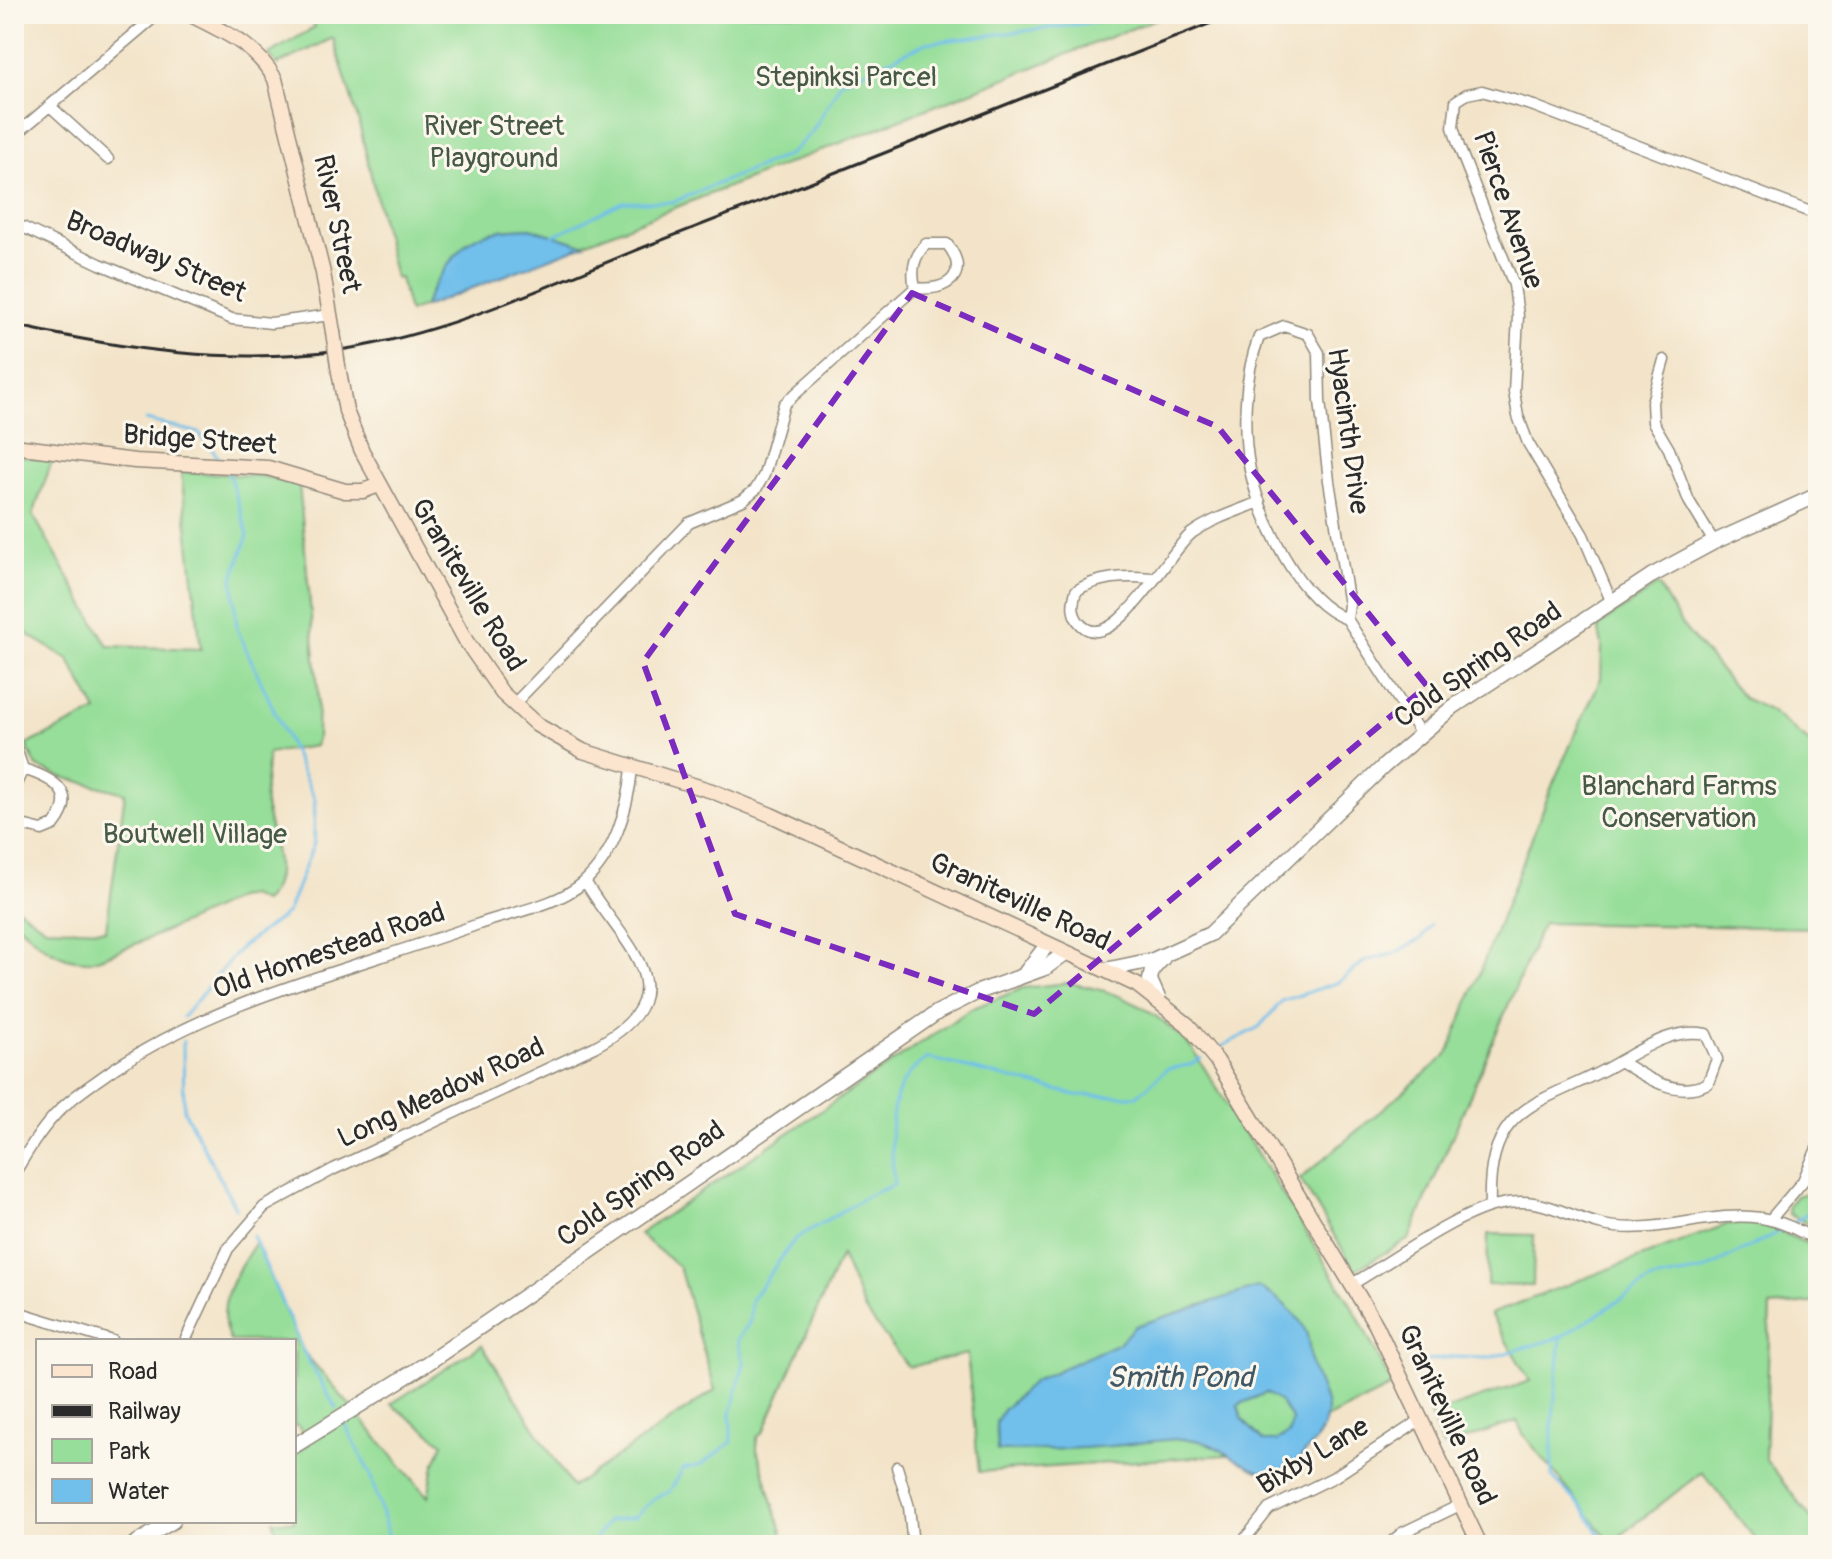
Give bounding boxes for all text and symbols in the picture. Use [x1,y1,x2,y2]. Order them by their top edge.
park label: Stepinksi Parcel [755,60,937,95]
park label: River Street Playground [424,109,565,176]
street label: Pierce Avenue [1465,127,1551,294]
street label: River Street [305,152,369,297]
street label: Broadway Street [60,203,252,311]
street label: Hyacinth Drive [1319,346,1377,517]
street label: Bridge Street [122,417,279,463]
street label: Graniteville Road [403,492,533,678]
street label: Cold Spring Road [1387,594,1569,736]
park label: Blanchard Farms Conservation [1581,769,1777,836]
park label: Boutwell Village [103,817,287,852]
street label: Graniteville Road [924,845,1116,959]
street label: Old Homestead Road [208,895,450,1007]
street label: Long Meadow Road [332,1030,550,1156]
street label: Cold Spring Road [550,1113,732,1255]
street label: Graniteville Road [1390,1319,1504,1511]
legend [36,1339,296,1523]
text: Road [108,1357,158,1386]
water label: Smith Pond [1107,1359,1256,1396]
text: Railway [108,1397,181,1426]
street label: Bixby Lane [1251,1409,1375,1503]
text: Park [108,1437,150,1466]
text: Water [108,1477,169,1506]

